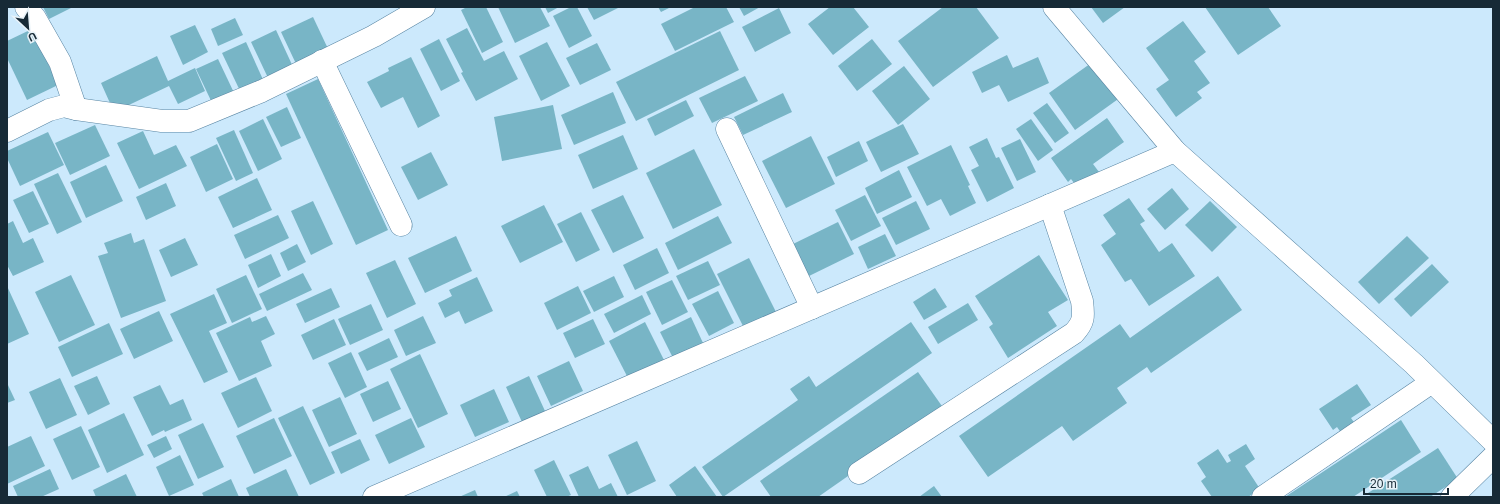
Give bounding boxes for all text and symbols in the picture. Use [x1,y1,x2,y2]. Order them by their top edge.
north arrow [8,8,48,48]
text: U [26,30,39,44]
scale bar [1364,470,1448,496]
text: 20 m [1370,477,1397,491]

